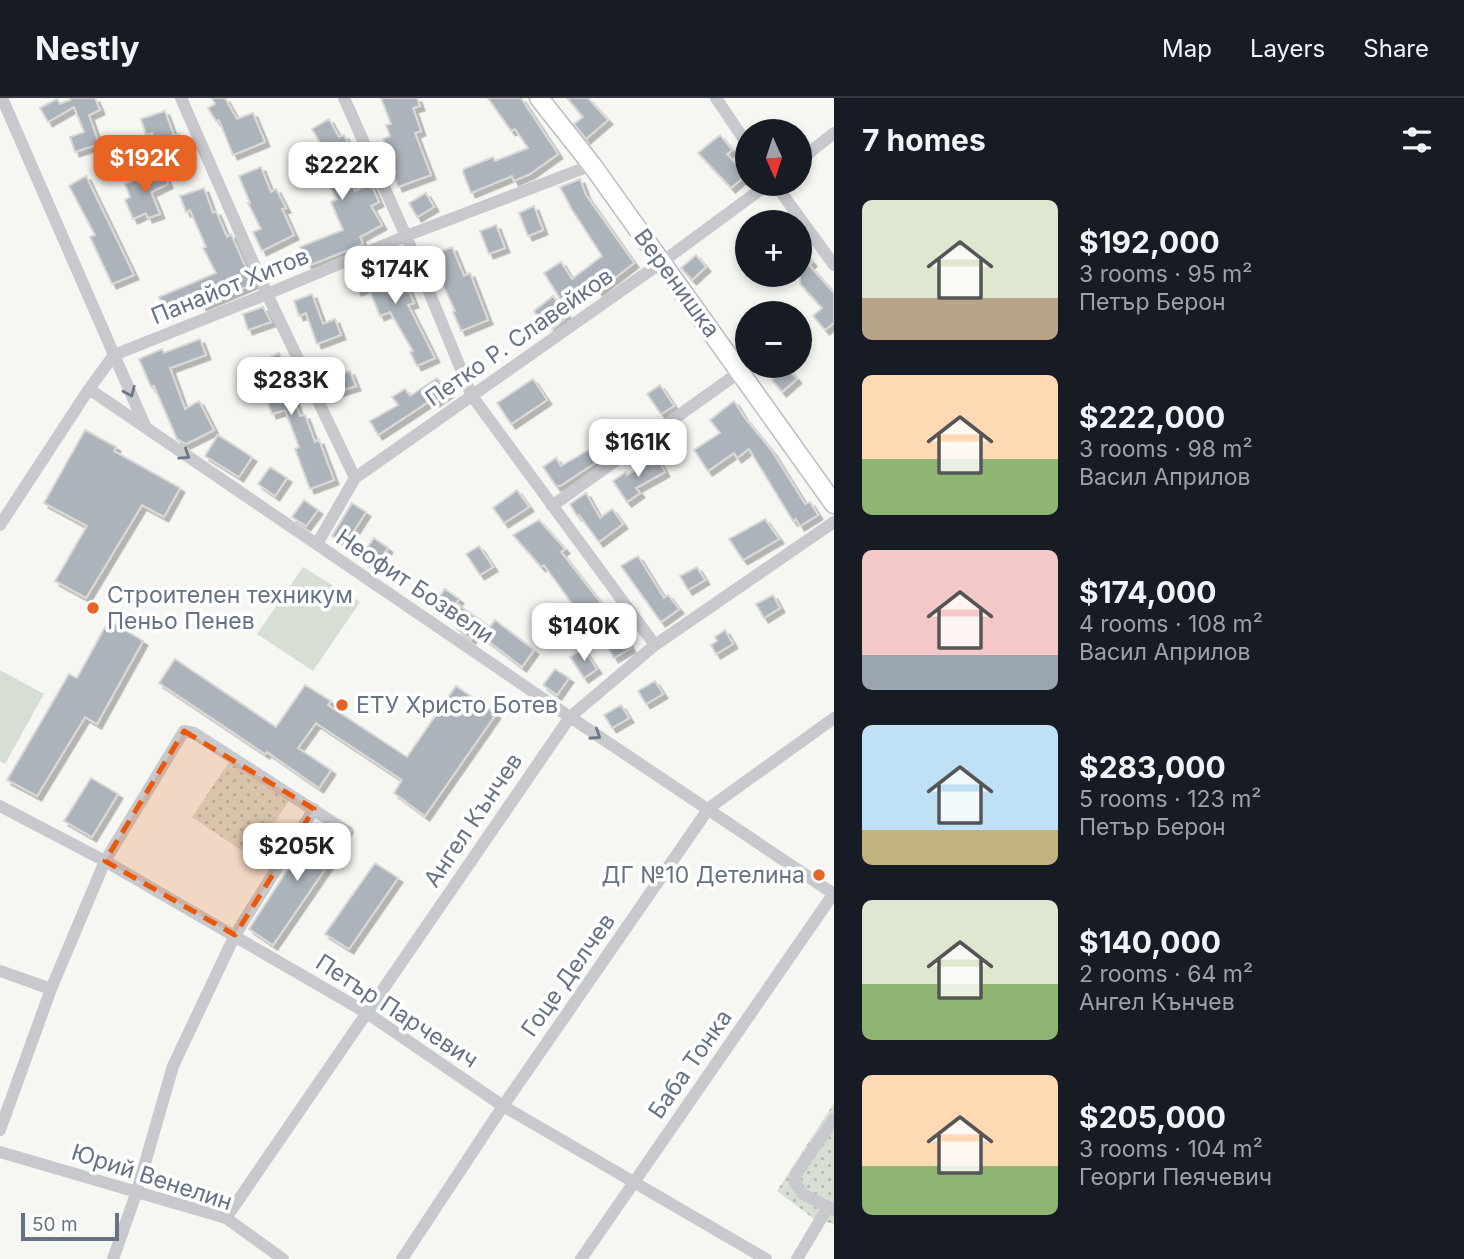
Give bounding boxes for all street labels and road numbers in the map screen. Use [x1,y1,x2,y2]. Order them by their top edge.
street label: Веренишка [628,223,726,343]
street label: Панайот Хитов [147,242,313,330]
street label: Петко Р. Славейков [420,262,618,412]
street label: Неофит Бозвели [331,523,499,649]
street label: Ангел Кънчев [418,748,528,892]
street label: Гоце Делчев [515,908,621,1042]
street label: Петър Парчевич [311,948,483,1074]
street label: Баба Тонка [642,1004,738,1124]
street label: Юрий Венелин [68,1138,236,1216]

